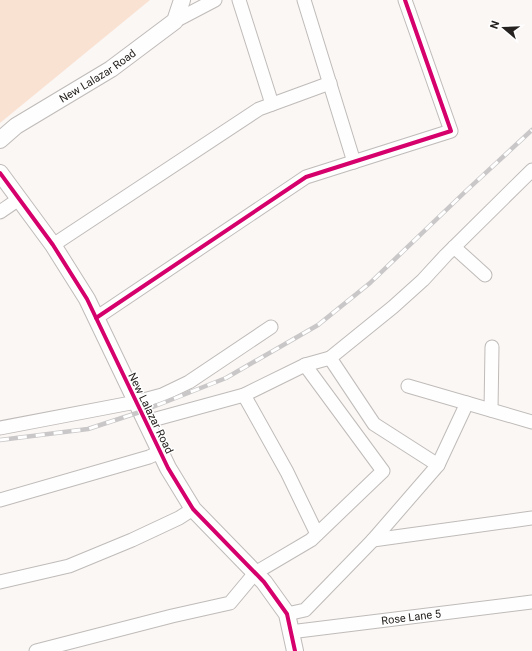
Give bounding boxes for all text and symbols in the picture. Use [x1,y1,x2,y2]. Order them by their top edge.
north arrow [484,8,524,48]
text: N [488,19,503,31]
street label: New Lalazar Road [57,47,139,106]
street label: New Lalazar Road [125,371,176,456]
street label: Rose Lane 5 [381,607,442,628]

